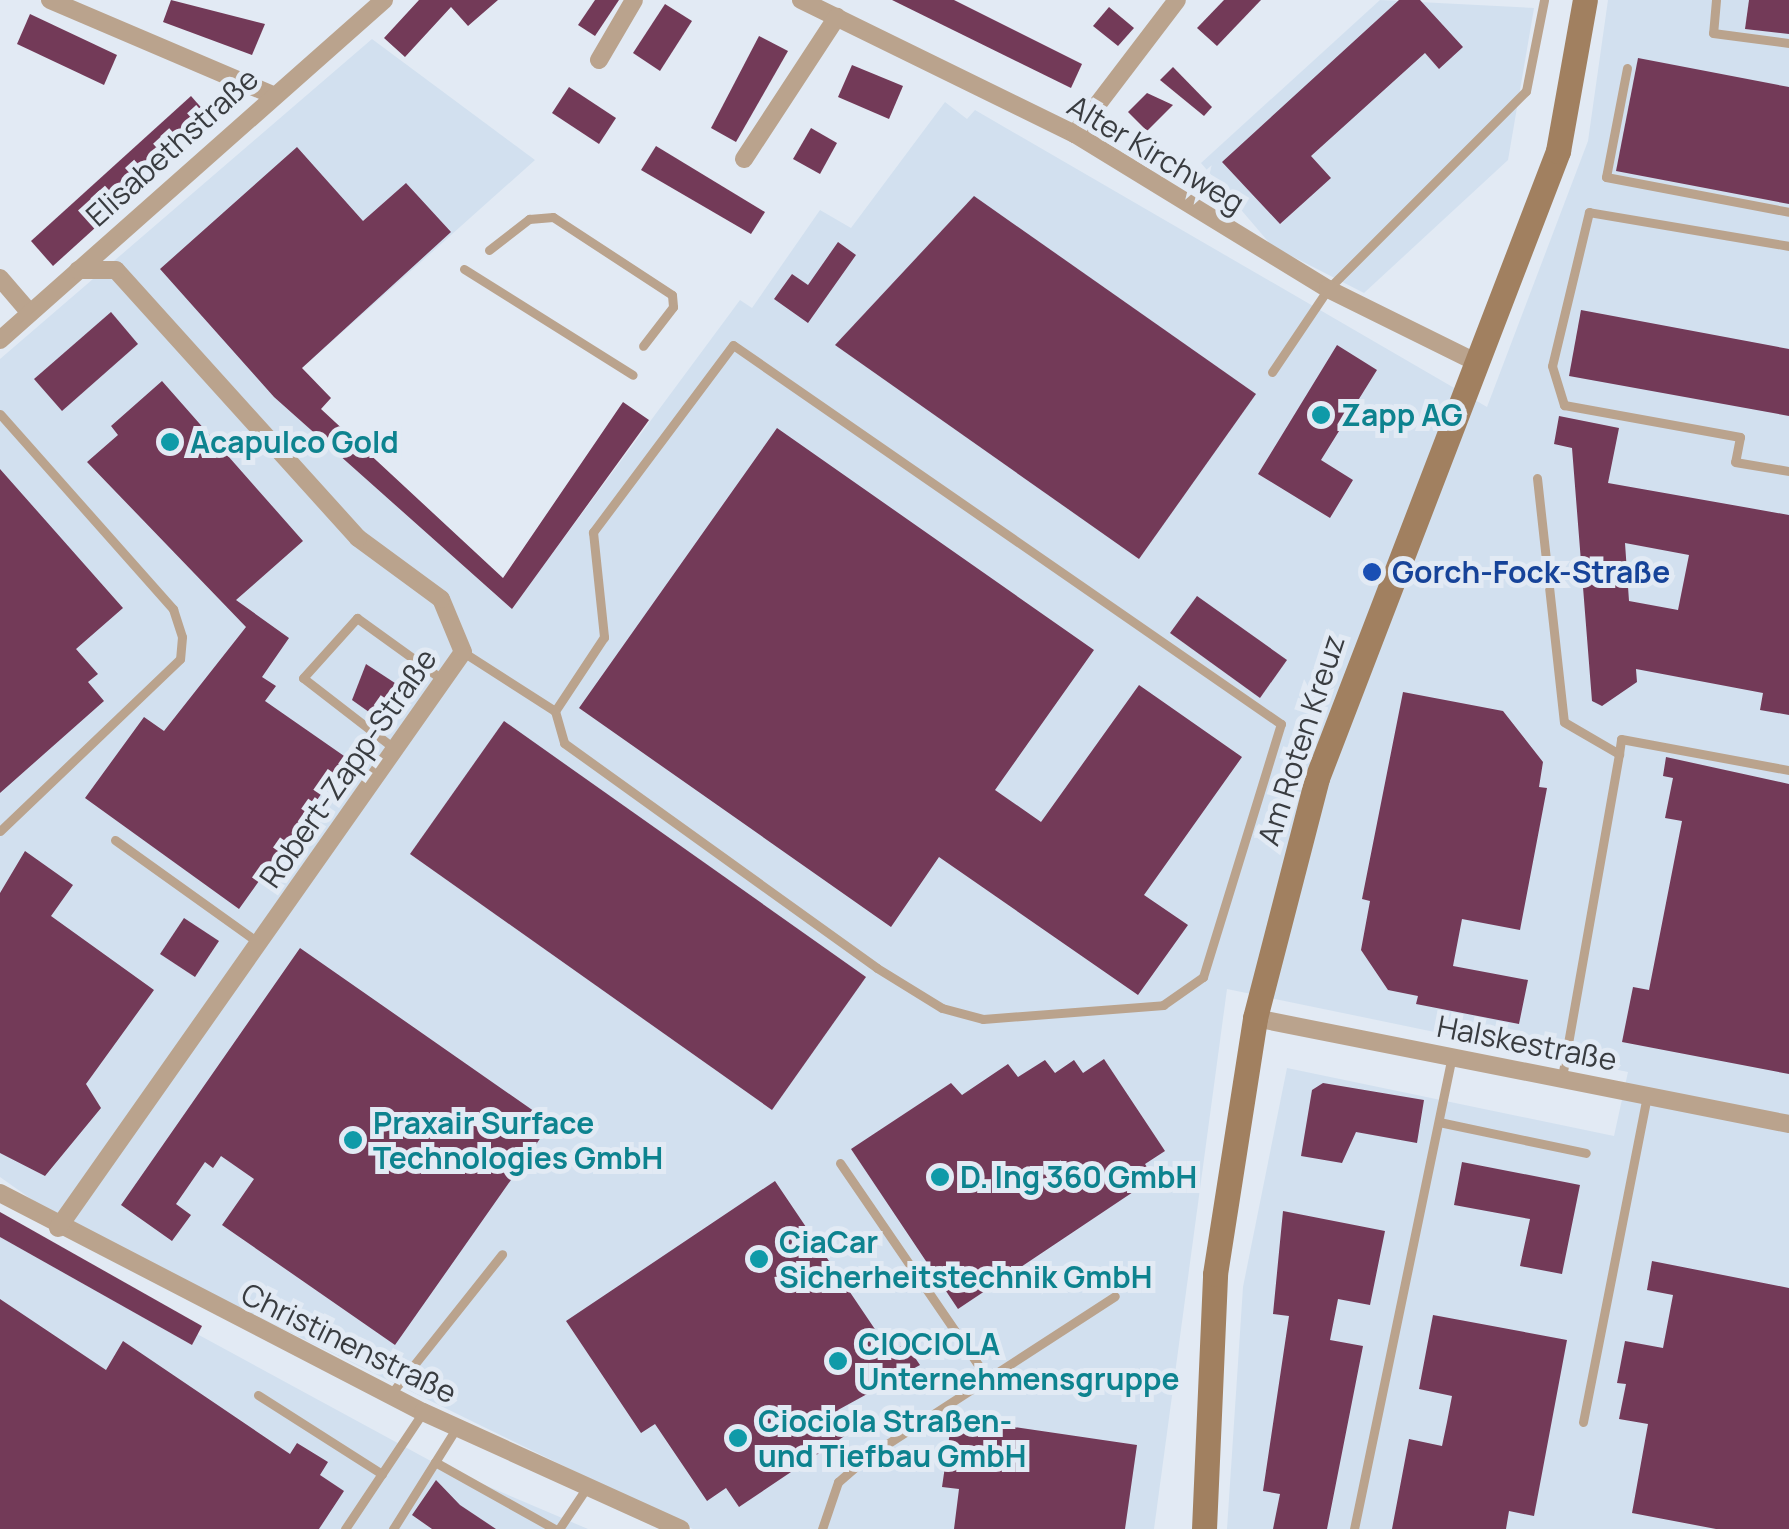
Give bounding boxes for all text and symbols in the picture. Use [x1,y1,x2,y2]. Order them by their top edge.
street label: Elisabethstraße [79,60,265,234]
street label: Alter Kirchweg [1061,87,1251,221]
place label: Zapp AG [1341,397,1463,433]
marker: Zapp AG [1310,404,1332,426]
place label: Acapulco Gold [190,424,399,460]
marker: Acapulco Gold [159,431,181,453]
place label: Gorch-Fock-Straße [1392,554,1670,590]
marker: Gorch-Fock-Straße [1361,561,1383,583]
street label: Am Roten Kreuz [1250,630,1352,850]
street label: Robert-Zapp-Straße [252,642,444,894]
street label: Halskestraße [1434,1008,1620,1078]
place label: Praxair Surface Technologies GmbH [373,1105,663,1176]
marker: Praxair Surface Technologies GmbH [342,1129,364,1151]
place label: D. Ing 360 GmbH [960,1159,1197,1195]
marker: D. Ing 360 GmbH [929,1166,951,1188]
place label: CiaCar Sicherheitstechnik GmbH [779,1224,1152,1294]
marker: CiaCar Sicherheitstechnik GmbH [748,1248,770,1270]
street label: Christinenstraße [236,1275,462,1411]
place label: CIOCIOLA Unternehmensgruppe [858,1326,1179,1396]
marker: CIOCIOLA Unternehmensgruppe [827,1350,849,1372]
place label: Ciociola Straßen- und Tiefbau GmbH [758,1403,1026,1474]
marker: Ciociola Straßen- und Tiefbau GmbH [727,1427,749,1449]

